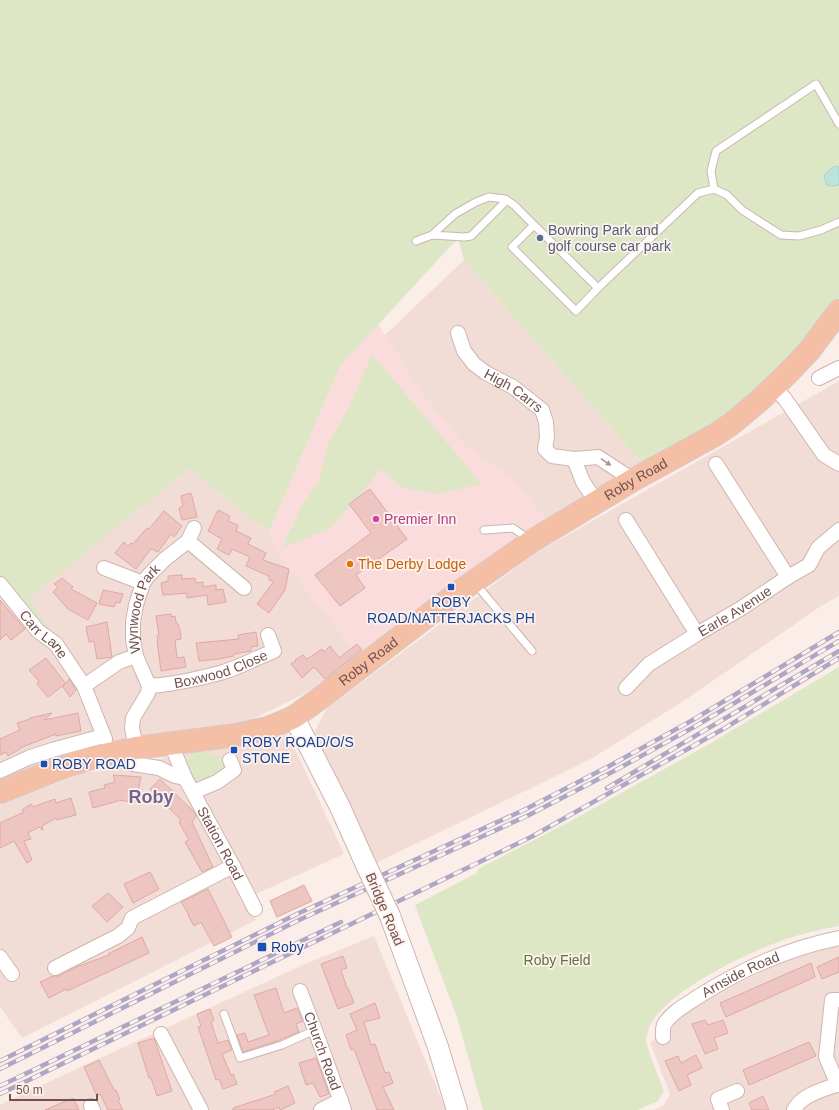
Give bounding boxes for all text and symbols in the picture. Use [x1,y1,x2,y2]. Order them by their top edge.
place label: Bowring Park and golf course car park [548,222,672,254]
marker: Bowring Park and golf course car park [535,233,545,243]
street label: High Carrs [482,365,546,415]
street label: Roby Road [601,455,670,504]
one-way arrow [601,458,611,466]
place label: Premier Inn [384,511,456,527]
marker: Premier Inn [371,514,381,524]
place label: The Derby Lodge [358,556,466,572]
marker: The Derby Lodge [345,559,355,569]
street label: Wynwood Park [124,560,164,655]
marker: ROBY ROAD/NATTERJACKS PH [446,582,456,592]
street label: Earle Avenue [695,582,775,640]
place label: ROBY ROAD/NATTERJACKS PH [367,594,535,626]
street label: Carr Lane [16,607,71,662]
street label: Roby Road [336,634,401,689]
street label: Boxwood Close [173,647,270,691]
place label: ROBY ROAD/O/S STONE [242,734,354,766]
marker: ROBY ROAD/O/S STONE [229,745,239,755]
place label: ROBY ROAD [52,756,136,772]
marker: ROBY ROAD [39,759,49,769]
district label: Roby [129,787,174,807]
street label: Station Road [194,804,247,883]
street label: Bridge Road [362,870,408,948]
place label: Roby [271,939,304,955]
marker: Roby [256,941,268,953]
street label: Arnside Road [699,948,782,1001]
park label: Roby Field [524,952,590,968]
street label: Church Road [301,1009,344,1092]
scale bar [10,1076,97,1102]
text: 50 m [16,1083,43,1097]

